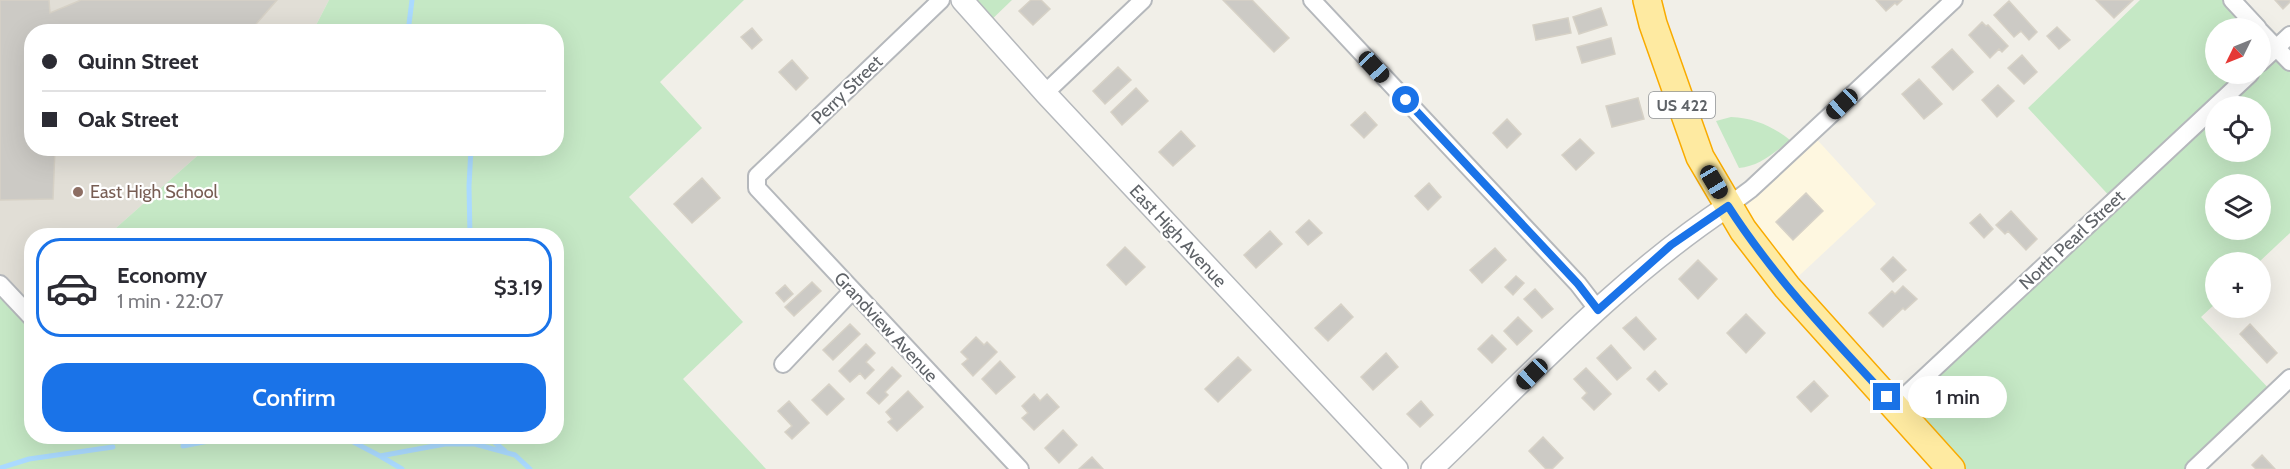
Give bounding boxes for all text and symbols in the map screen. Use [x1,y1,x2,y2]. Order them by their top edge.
north arrow [2205,18,2271,84]
map controls [2205,18,2271,318]
text: Quinn Street [78,48,199,75]
car [1355,48,1393,86]
street label: Perry Street [807,51,887,129]
car [1823,85,1861,123]
route start [1392,86,1419,113]
road number: US 422 [1649,92,1715,118]
button: locate [2205,96,2271,162]
text: Oak Street [78,106,178,133]
car [1697,162,1731,202]
button: layers [2205,174,2271,240]
street label: East High Avenue [1125,180,1231,292]
place label: East High School [90,181,219,203]
marker: East High School [71,185,85,199]
street label: North Pearl Street [2015,186,2129,294]
button: + [2205,252,2271,318]
icon: car [45,261,99,315]
text: Economy [117,262,207,289]
street label: Grandview Avenue [829,267,943,387]
text: $3.19 [494,274,543,301]
text: 1 min · 22:07 [117,289,224,313]
car [1513,355,1551,393]
button: Confirm [42,363,546,432]
callout: 1 min [1908,376,2007,418]
route end [1873,383,1900,410]
text: 1 min [1935,385,1980,409]

